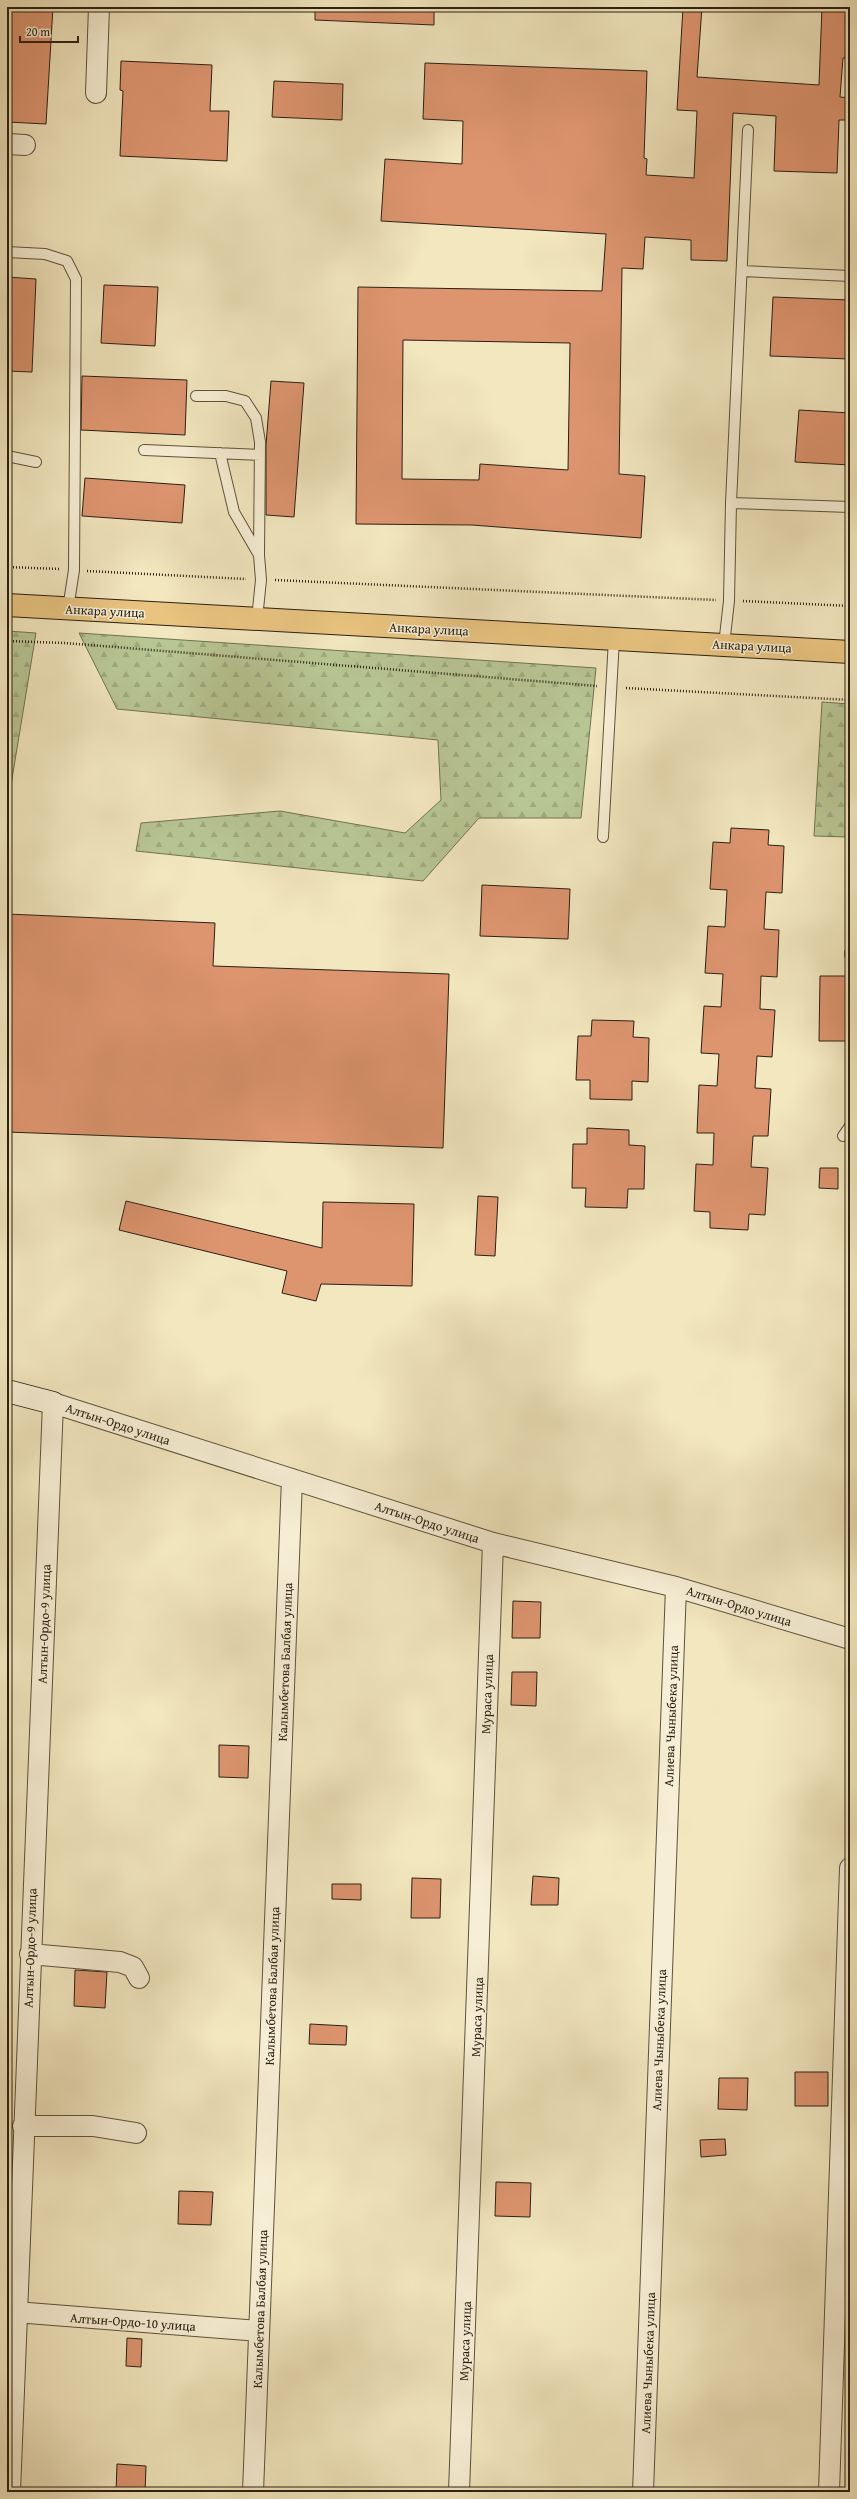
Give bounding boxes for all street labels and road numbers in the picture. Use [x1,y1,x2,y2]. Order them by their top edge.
street label: Анкара улица [65,599,146,623]
street label: Анкара улица [389,617,470,641]
street label: Анкара улица [712,634,793,658]
street label: Алтын-Ордо улица [63,1398,174,1450]
street label: Алтын-Ордо улица [372,1496,483,1548]
street label: Алтын-Ордо-9 улица [32,1563,56,1684]
street label: Калымбетова Балбая улица [273,1581,297,1742]
street label: Алтын-Ордо улица [684,1581,795,1631]
street label: Алиева Чыныбека улица [659,1644,683,1787]
street label: Мураса улица [476,1653,498,1734]
street label: Алтын-Ордо-9 улица [18,1887,42,2008]
street label: Калымбетова Балбая улица [260,1905,284,2066]
street label: Алиева Чыныбека улица [647,1968,671,2111]
street label: Мураса улица [466,1976,488,2057]
street label: Калымбетова Балбая улица [248,2228,272,2389]
street label: Алиева Чыныбека улица [636,2291,660,2434]
street label: Мураса улица [454,2300,476,2381]
street label: Алтын-Ордо-10 улица [70,2308,197,2336]

